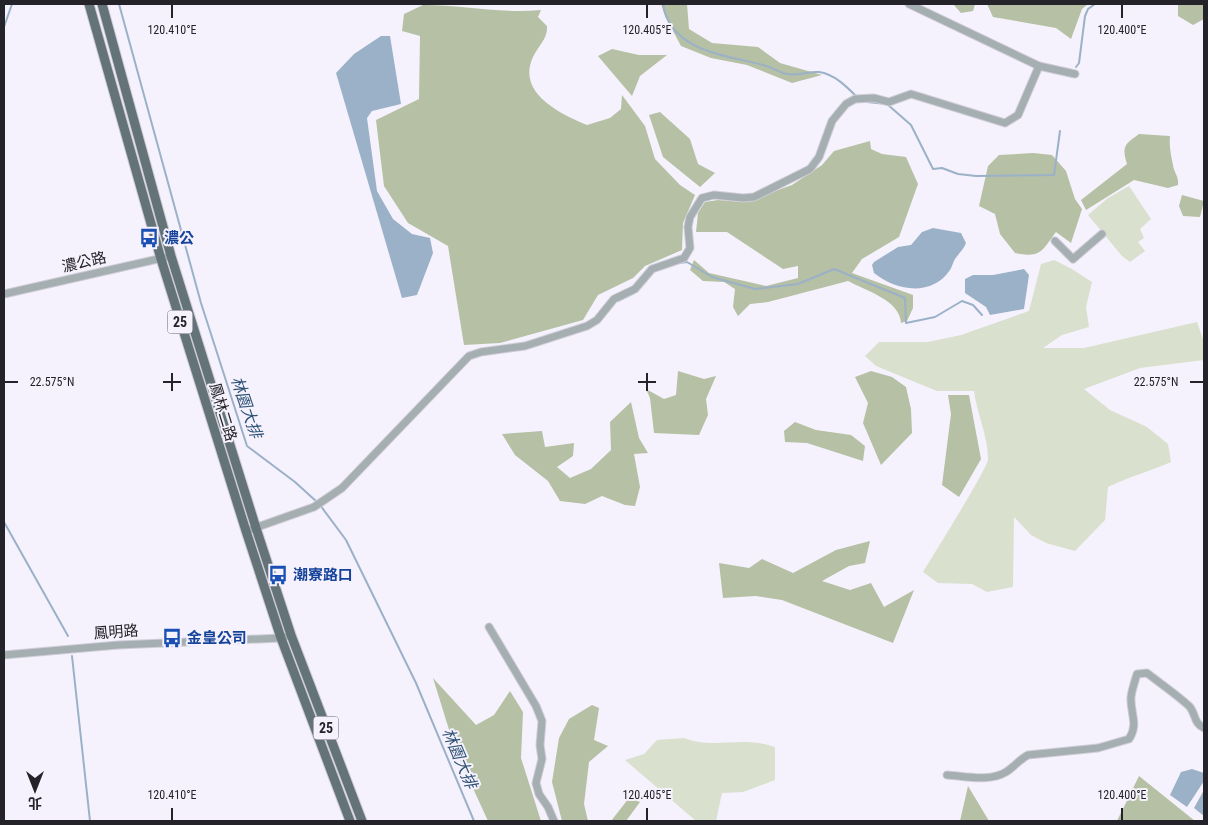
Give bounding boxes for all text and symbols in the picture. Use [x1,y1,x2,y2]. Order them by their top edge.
text: 120.410°E [147,23,197,37]
text: 120.405°E [622,23,672,37]
text: 120.400°E [1097,23,1147,37]
bus stop icon: 濃公 [138,227,160,249]
place label: 濃公 [164,229,194,247]
street label: 濃公路 [60,248,108,276]
road number: 25 [168,311,192,334]
water label: 林園大排 [227,374,267,442]
text: 22.575°N [30,375,74,389]
text: 22.575°N [1134,375,1178,389]
street label: 鳳林二路 [206,381,240,443]
bus stop icon: 潮寮路口 [267,564,289,586]
place label: 潮寮路口 [293,566,353,584]
street label: 鳳明路 [93,621,139,643]
bus stop icon: 金皇公司 [161,627,183,649]
place label: 金皇公司 [187,629,247,647]
road number: 25 [314,716,338,740]
water label: 林園大排 [438,725,482,793]
north arrow [10,765,60,815]
text: 120.410°E [147,788,197,802]
text: 120.405°E [622,788,672,802]
text: 120.400°E [1097,788,1147,802]
text: 北 [28,795,42,811]

